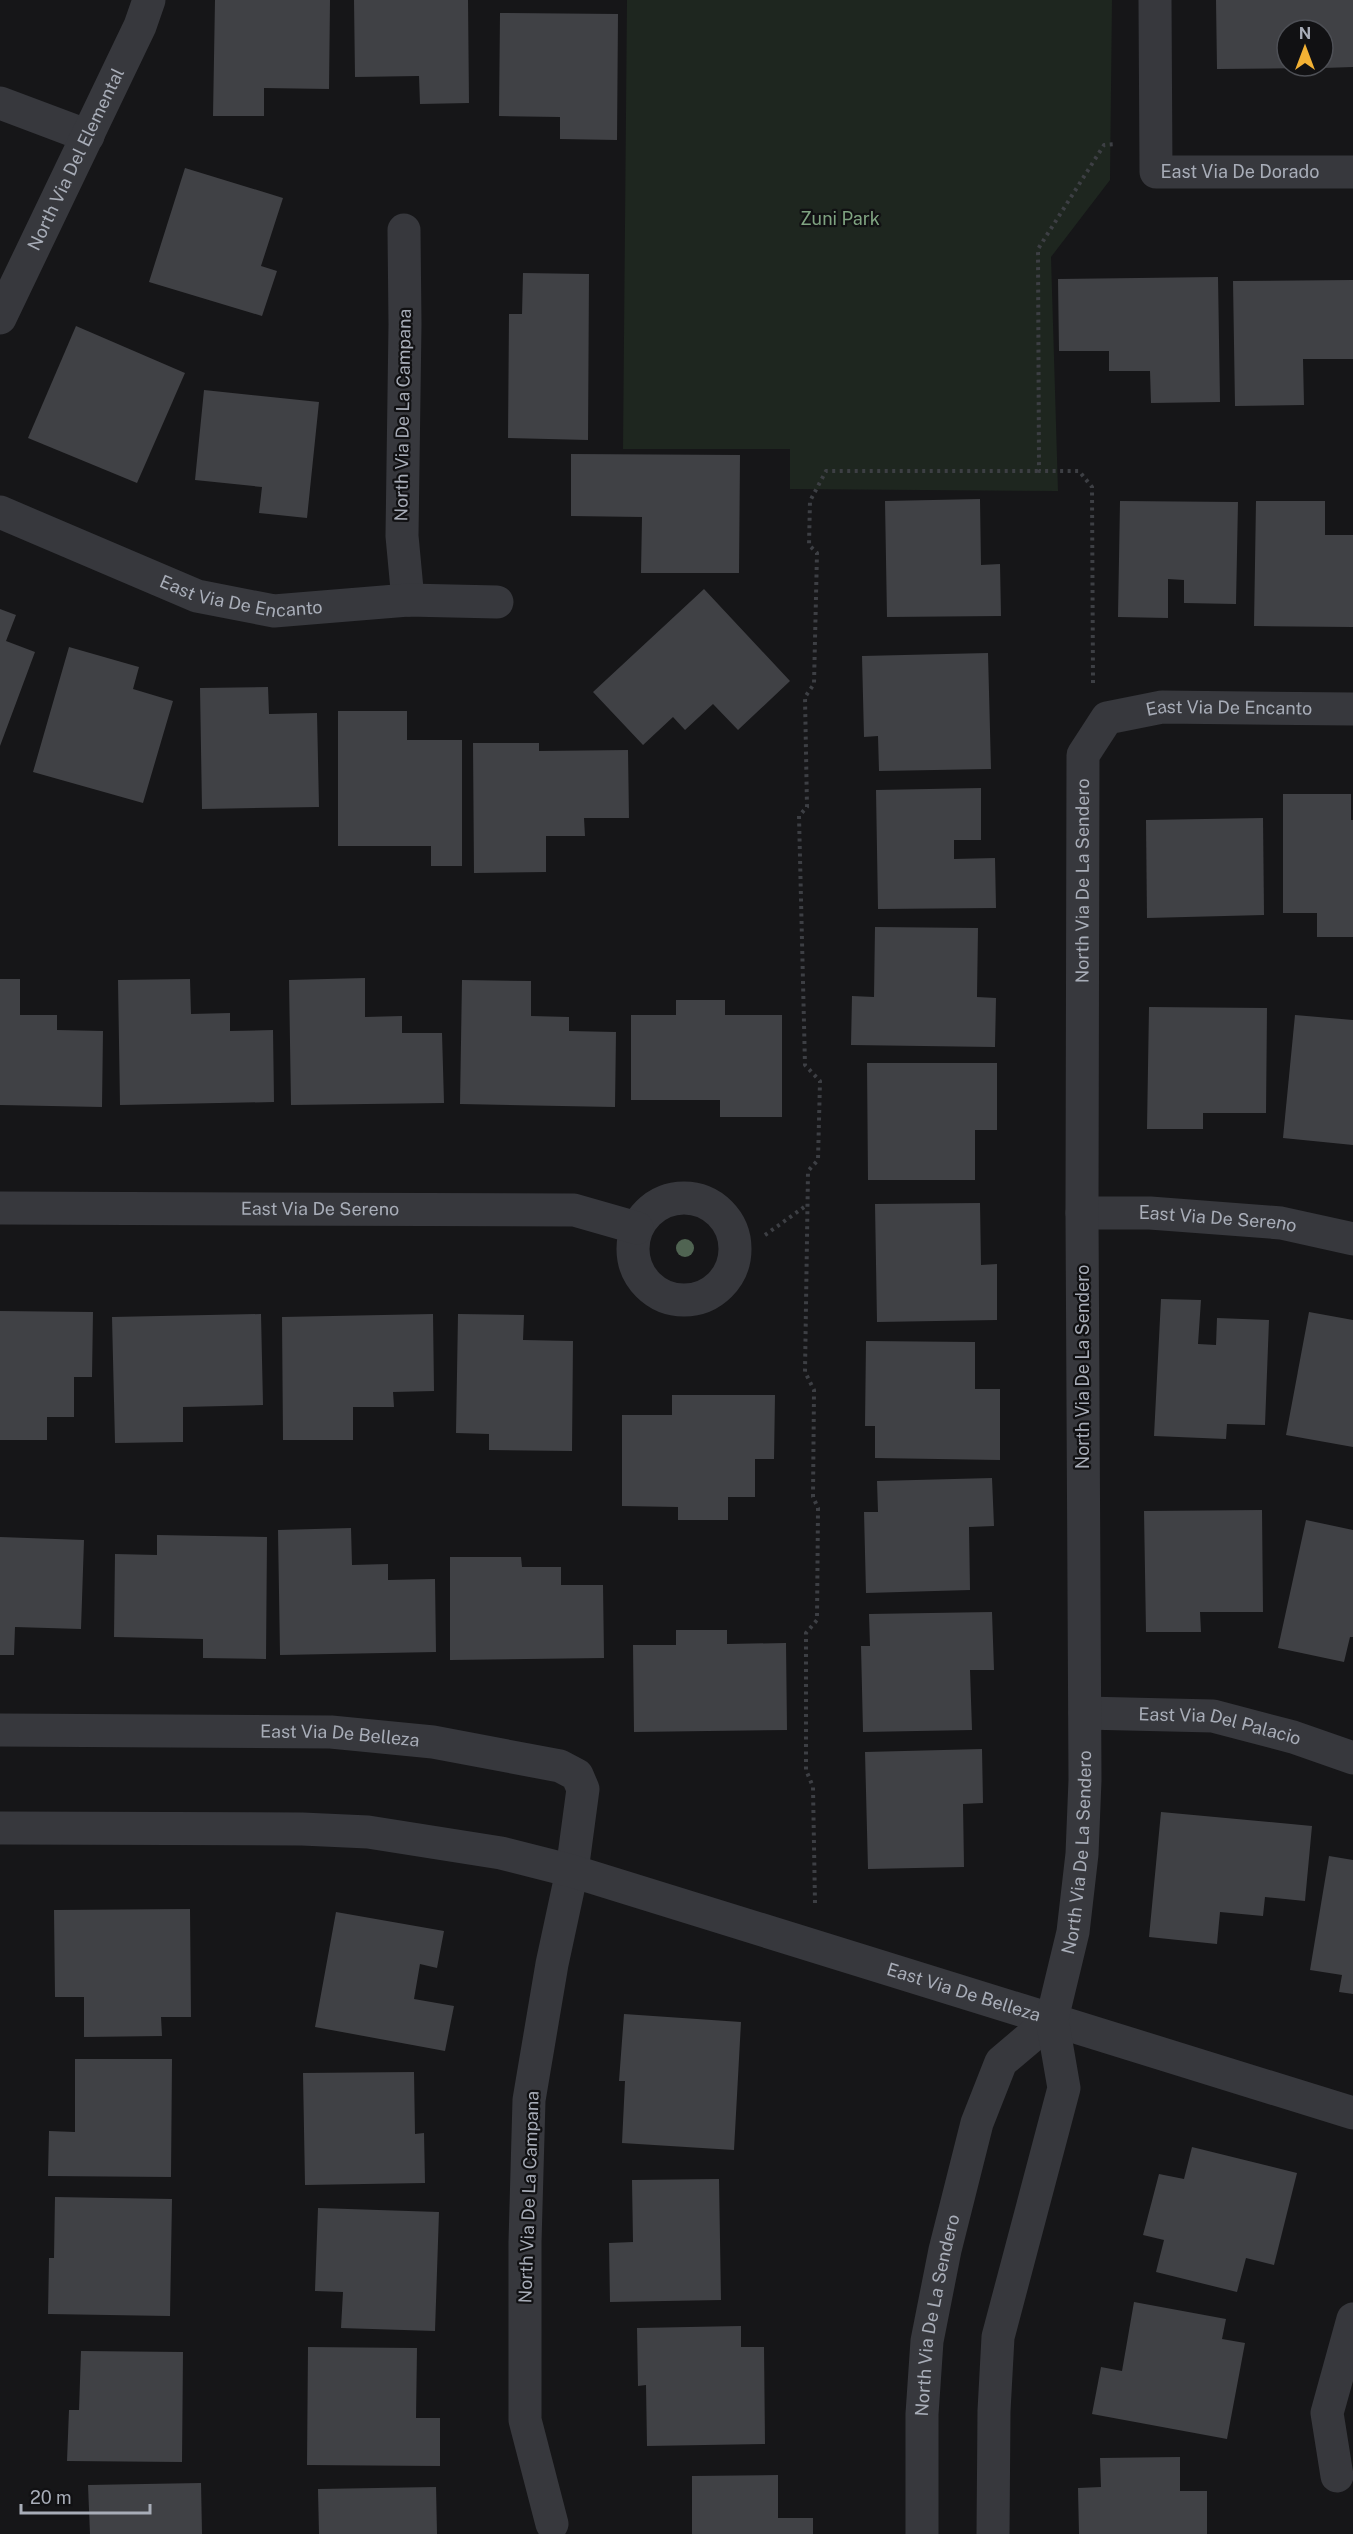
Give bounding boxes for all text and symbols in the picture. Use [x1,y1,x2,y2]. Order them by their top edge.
north arrow [1275,18,1335,78]
text: N [1299,24,1311,43]
street label: North Via Del Elemental [23,65,128,254]
street label: East Via De Dorado [1160,161,1319,182]
park label: Zuni Park [800,208,880,229]
street label: North Via De La Campana [390,308,415,521]
street label: East Via De Encanto [157,570,323,621]
street label: East Via De Encanto [1144,695,1312,720]
street label: North Via De La Sendero [1072,778,1093,983]
street label: East Via De Sereno [241,1198,399,1219]
street label: East Via De Sereno [1139,1202,1299,1236]
street label: North Via De La Sendero [1072,1265,1093,1469]
street label: East Via Del Palacio [1138,1703,1304,1749]
street label: East Via De Belleza [260,1721,421,1751]
street label: North Via De La Sendero [1057,1750,1095,1956]
street label: East Via De Belleza [884,1958,1043,2026]
street label: North Via De La Campana [514,2090,543,2304]
street label: North Via De La Sendero [911,2212,964,2417]
scale bar [21,2477,150,2515]
text: 20 m [30,2487,72,2508]

